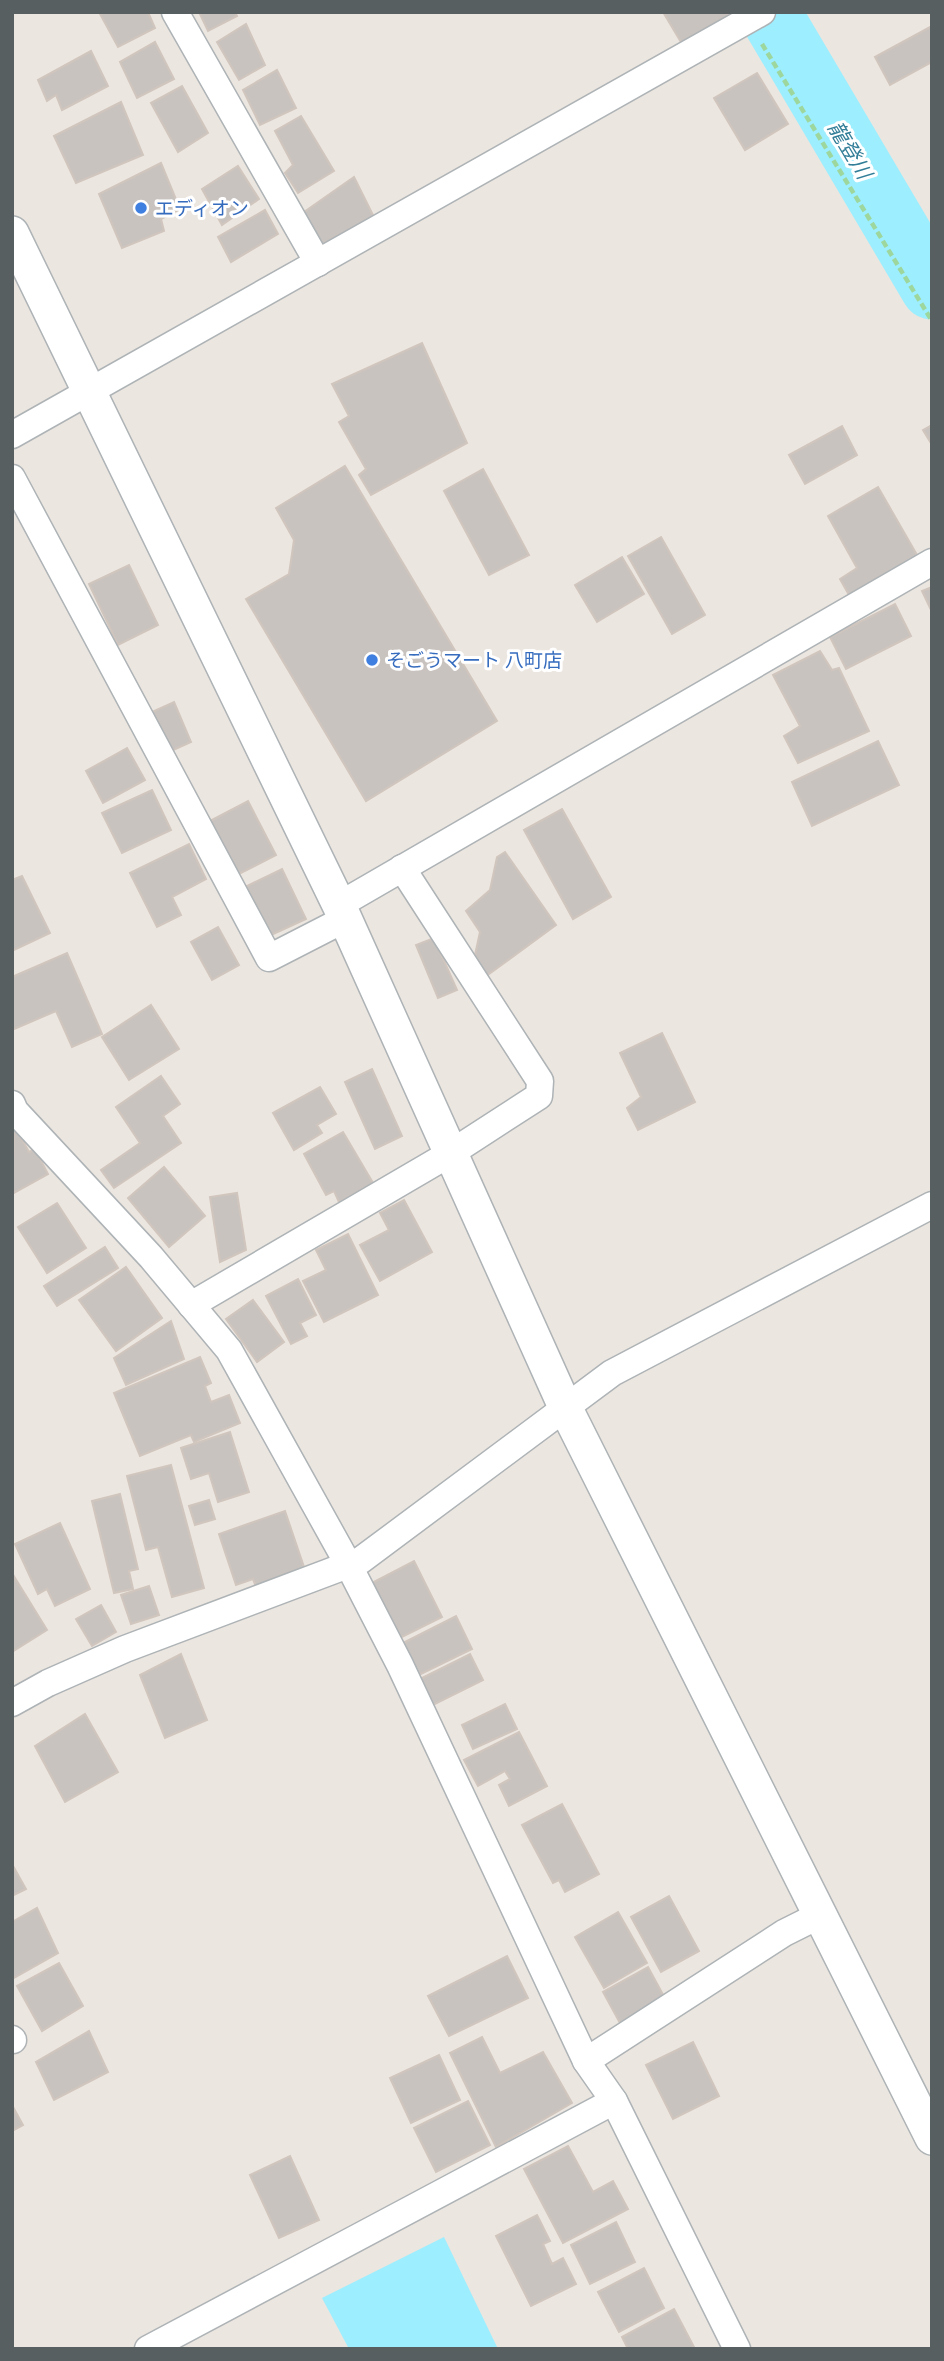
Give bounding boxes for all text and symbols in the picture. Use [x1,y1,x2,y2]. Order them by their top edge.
water label: 龍登川 [823,117,878,185]
place label: エディオン [155,197,249,220]
marker: エディオン [133,200,149,216]
place label: そごうマート 八町店 [386,649,562,672]
marker: そごうマート 八町店 [364,652,380,668]

